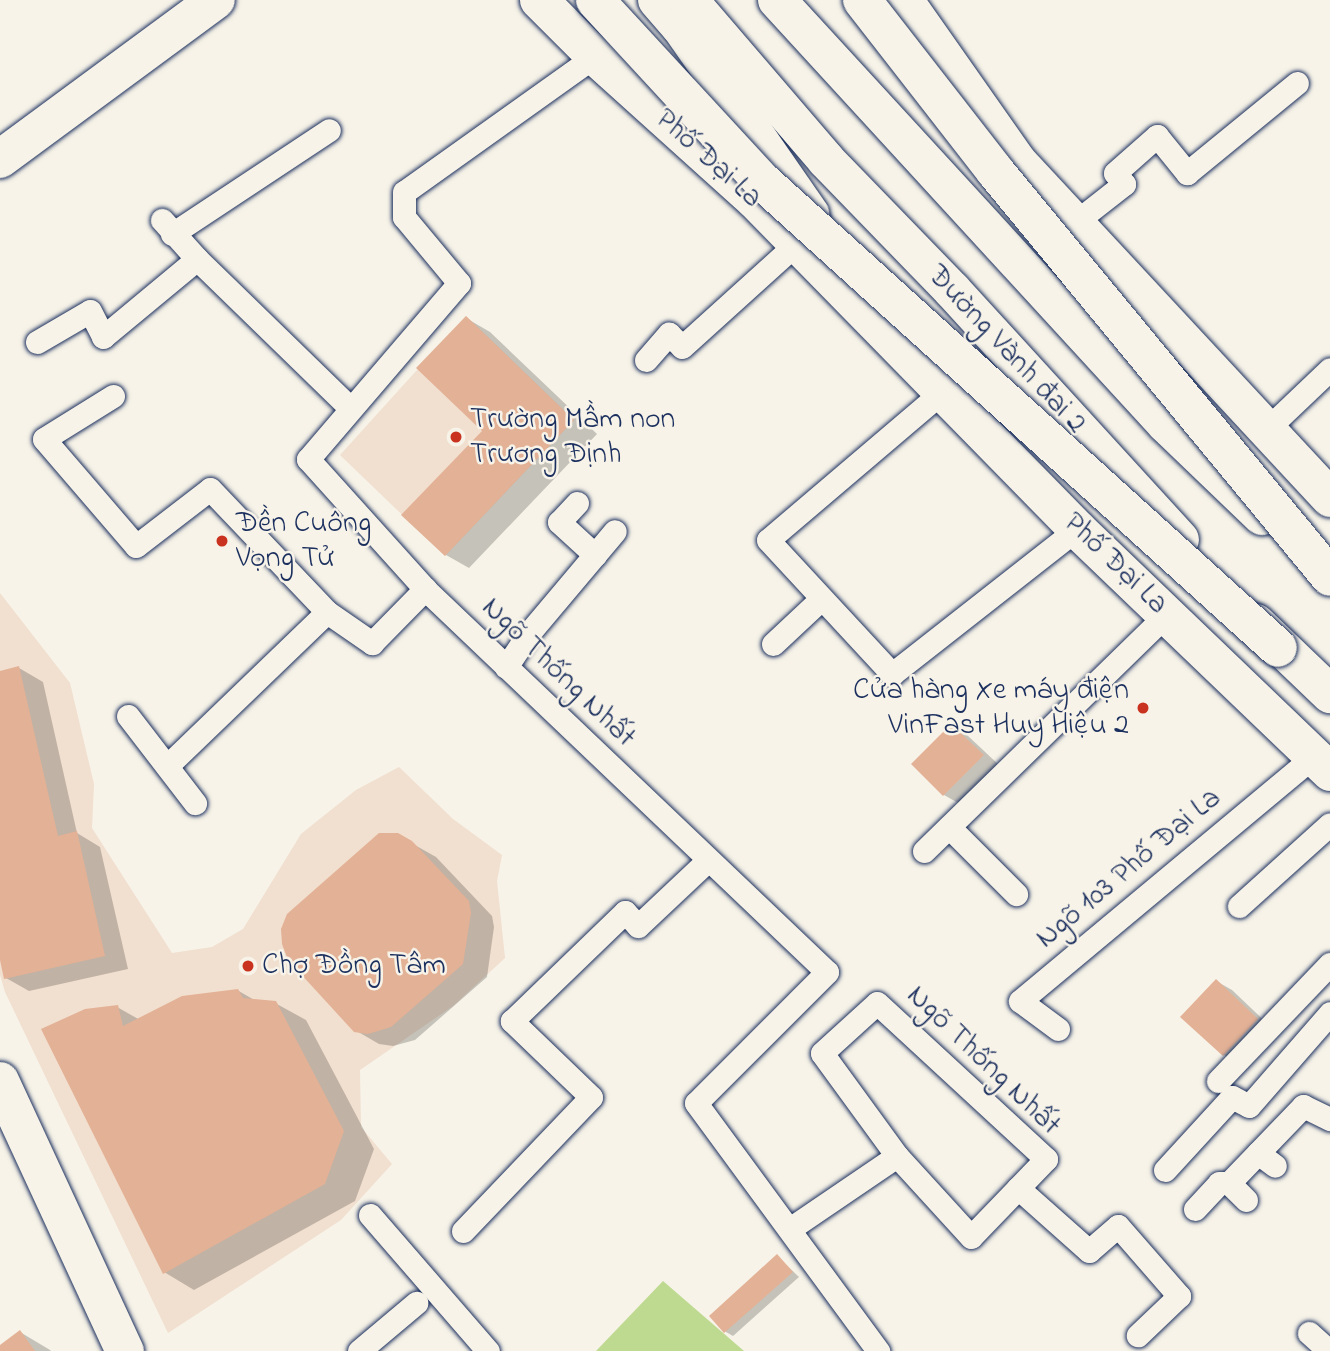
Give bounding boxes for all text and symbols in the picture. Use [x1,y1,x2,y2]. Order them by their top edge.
street label: Phố Đại La [647,102,769,216]
street label: Đường Vành đai 2 [919,258,1093,442]
place label: Trường Mầm non Trương Định [470,402,675,472]
marker: Trường Mầm non Trương Định [448,429,464,445]
street label: Phố Đại La [1055,505,1175,623]
place label: Đền Cuông Vọng Tử [236,506,371,576]
marker: Đền Cuông Vọng Tử [214,533,230,549]
street label: Ngõ Thống Nhất [473,590,643,756]
place label: Cửa hàng Xe máy điện VinFast Huy Hiệu 2 [853,673,1129,744]
marker: Cửa hàng Xe máy điện VinFast Huy Hiệu 2 [1135,700,1151,716]
street label: Ngõ 103 Phố Đại La [1029,781,1229,957]
place label: Chợ Đồng Tâm [262,948,446,984]
marker: Chợ Đồng Tâm [240,958,256,974]
street label: Ngõ Thống Nhất [898,978,1068,1144]

